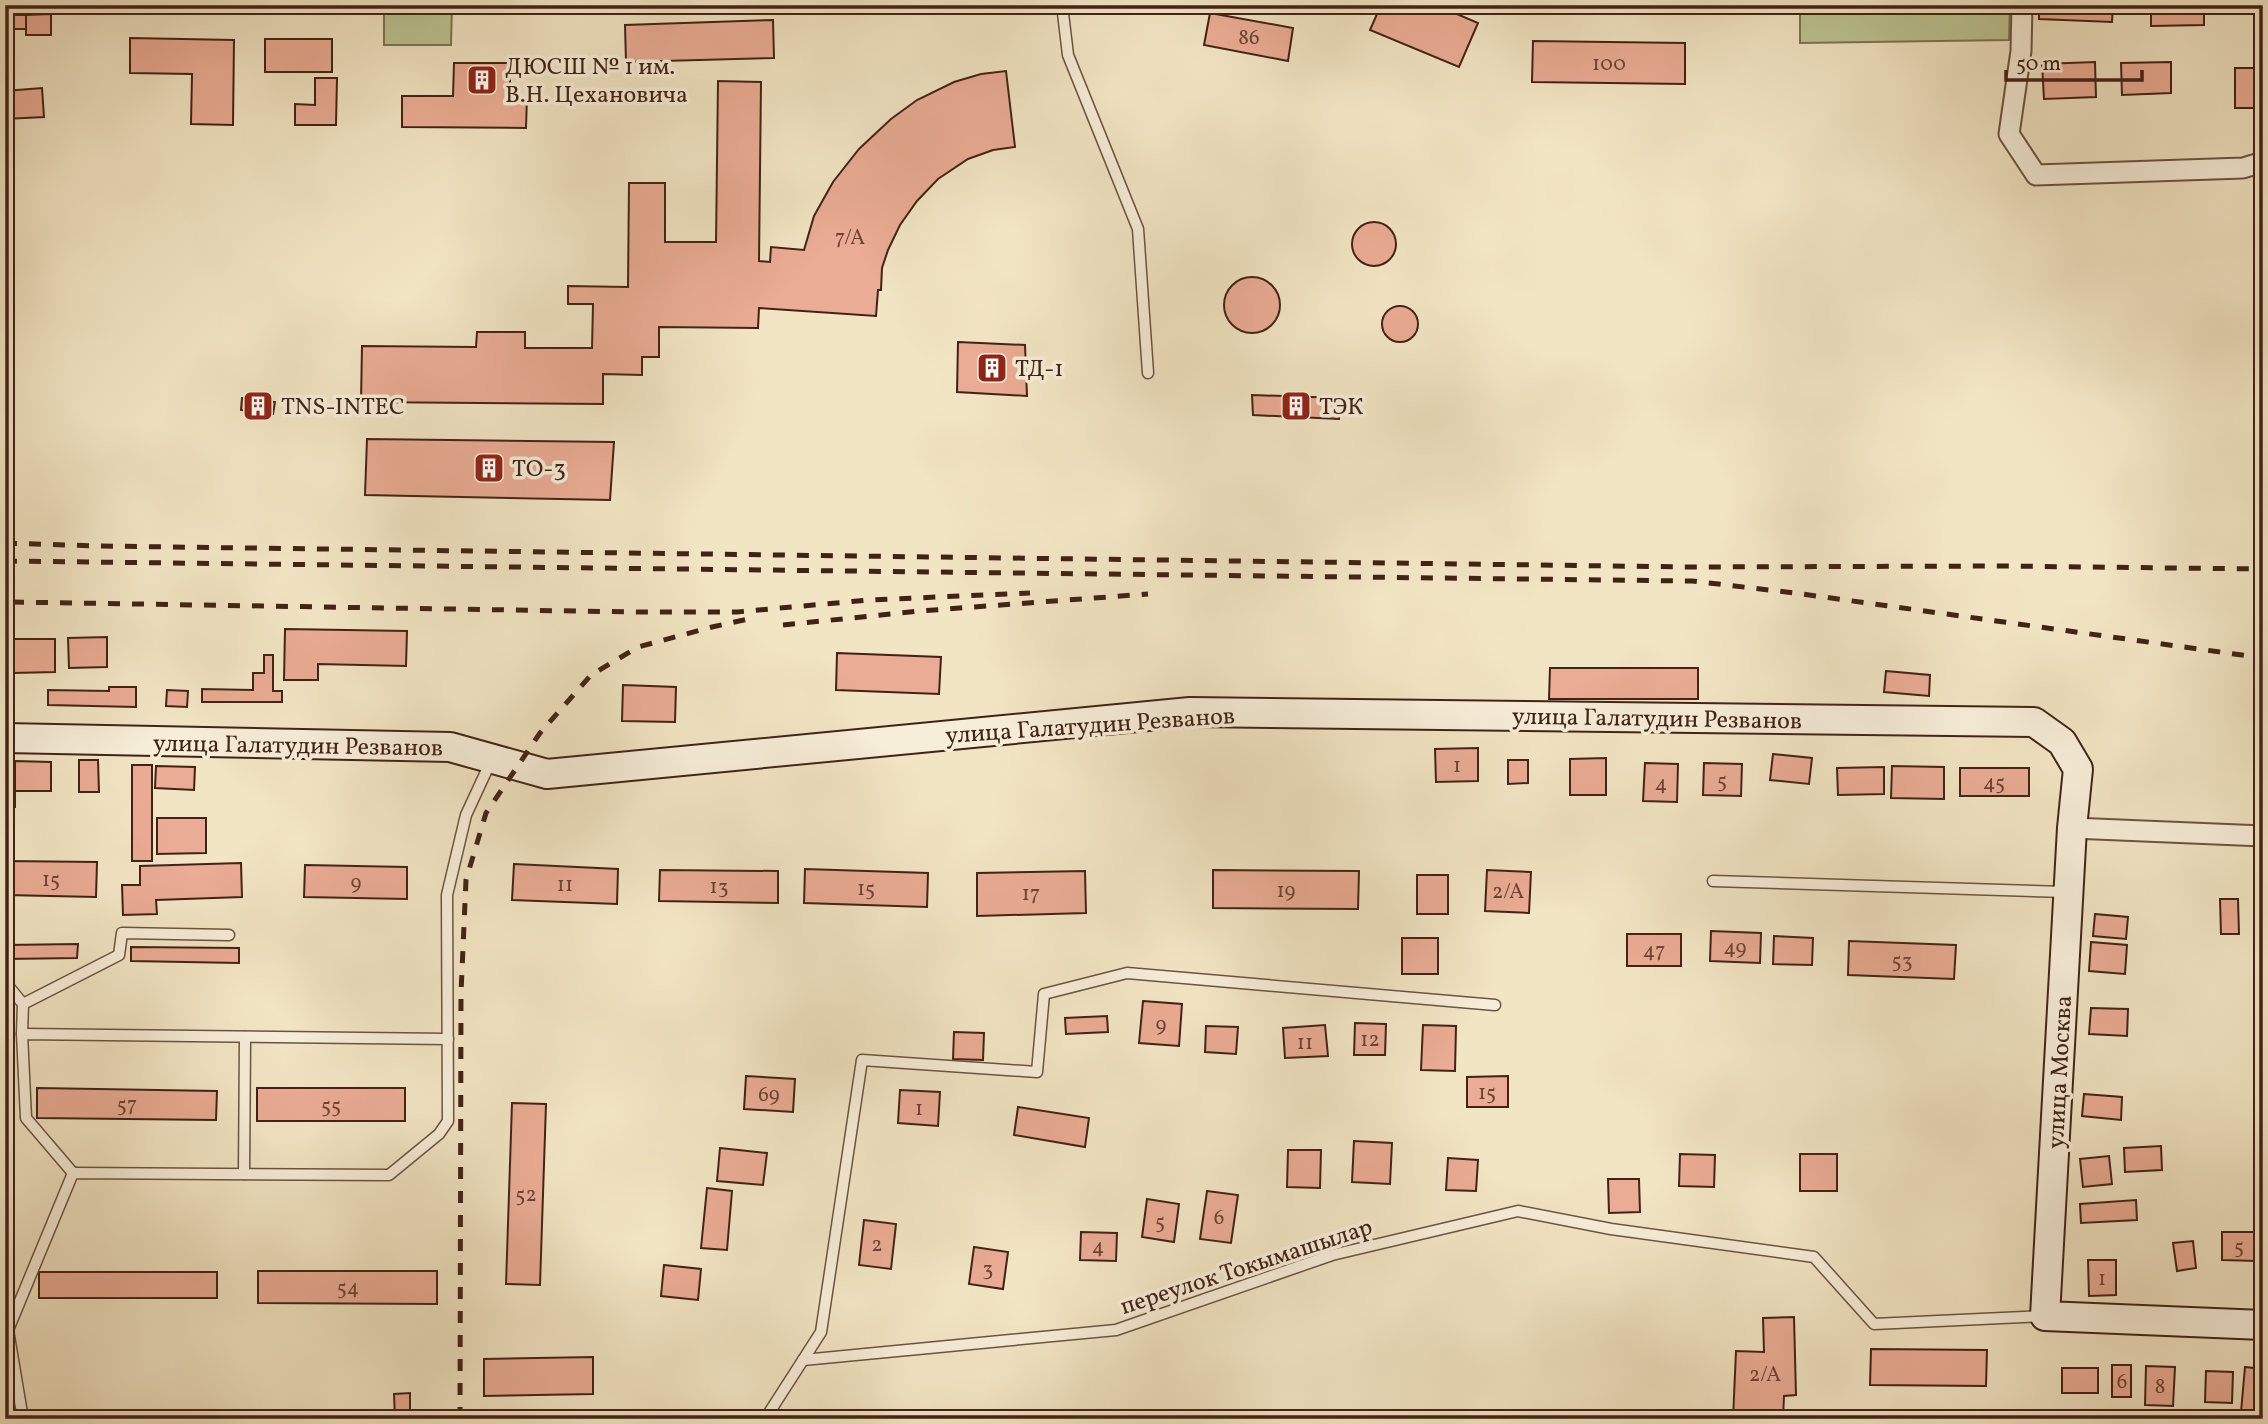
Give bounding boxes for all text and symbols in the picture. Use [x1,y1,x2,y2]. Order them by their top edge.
house number: 86 [1238,24,1260,53]
scale bar [2006,38,2142,82]
house number: 100 [1592,50,1626,79]
text: 50 m [2016,50,2061,79]
place label: ДЮСШ № 1 им. В.Н. Цехановича [505,51,688,113]
building icon: ДЮСШ № 1 им. В.Н. Цехановича [465,63,499,97]
house number: 7/А [835,224,865,253]
building icon: ТД-1 [975,351,1009,385]
place label: ТД-1 [1015,353,1064,387]
building icon: TNS-INTEC [241,389,275,423]
building icon: ТЭК [1279,389,1313,423]
place label: TNS-INTEC [281,391,405,425]
place label: ТЭК [1319,391,1363,425]
building icon: ТО-3 [472,451,506,485]
place label: ТО-3 [512,453,566,487]
street label: улица Галатудин Резванов [944,700,1236,754]
street label: улица Галатудин Резванов [1511,700,1802,740]
street label: улица Галатудин Резванов [152,727,443,767]
house number: 1 [1453,752,1461,781]
house number: 5 [1717,767,1727,796]
house number: 45 [1983,769,2005,798]
house number: 4 [1655,770,1667,799]
house number: 15 [42,866,60,895]
house number: 9 [351,869,362,898]
house number: 11 [557,871,573,900]
house number: 13 [710,873,728,902]
house number: 15 [857,875,875,904]
house number: 19 [1276,877,1296,906]
house number: 2/А [1492,878,1524,907]
house number: 17 [1022,880,1040,909]
house number: 49 [1724,934,1747,963]
house number: 47 [1643,937,1665,966]
house number: 53 [1892,947,1912,976]
street label: улица Москва [2040,994,2082,1150]
house number: 9 [1156,1011,1167,1040]
house number: 12 [1360,1026,1380,1055]
house number: 11 [1297,1029,1313,1058]
house number: 15 [1478,1079,1496,1108]
house number: 69 [758,1081,780,1110]
house number: 57 [117,1091,137,1120]
house number: 55 [321,1092,341,1121]
house number: 1 [915,1095,923,1124]
house number: 52 [515,1181,537,1210]
house number: 6 [1214,1204,1224,1233]
house number: 5 [1155,1208,1165,1237]
street label: переулок Токымашылар [1116,1211,1377,1325]
house number: 2 [871,1231,883,1260]
house number: 4 [1092,1233,1104,1262]
house number: 5 [2234,1233,2244,1262]
house number: 3 [983,1255,993,1284]
house number: 1 [2098,1265,2106,1294]
house number: 54 [337,1274,359,1303]
house number: 2/А [1749,1361,1781,1390]
house number: 6 [2117,1368,2127,1397]
house number: 8 [2155,1373,2165,1402]

